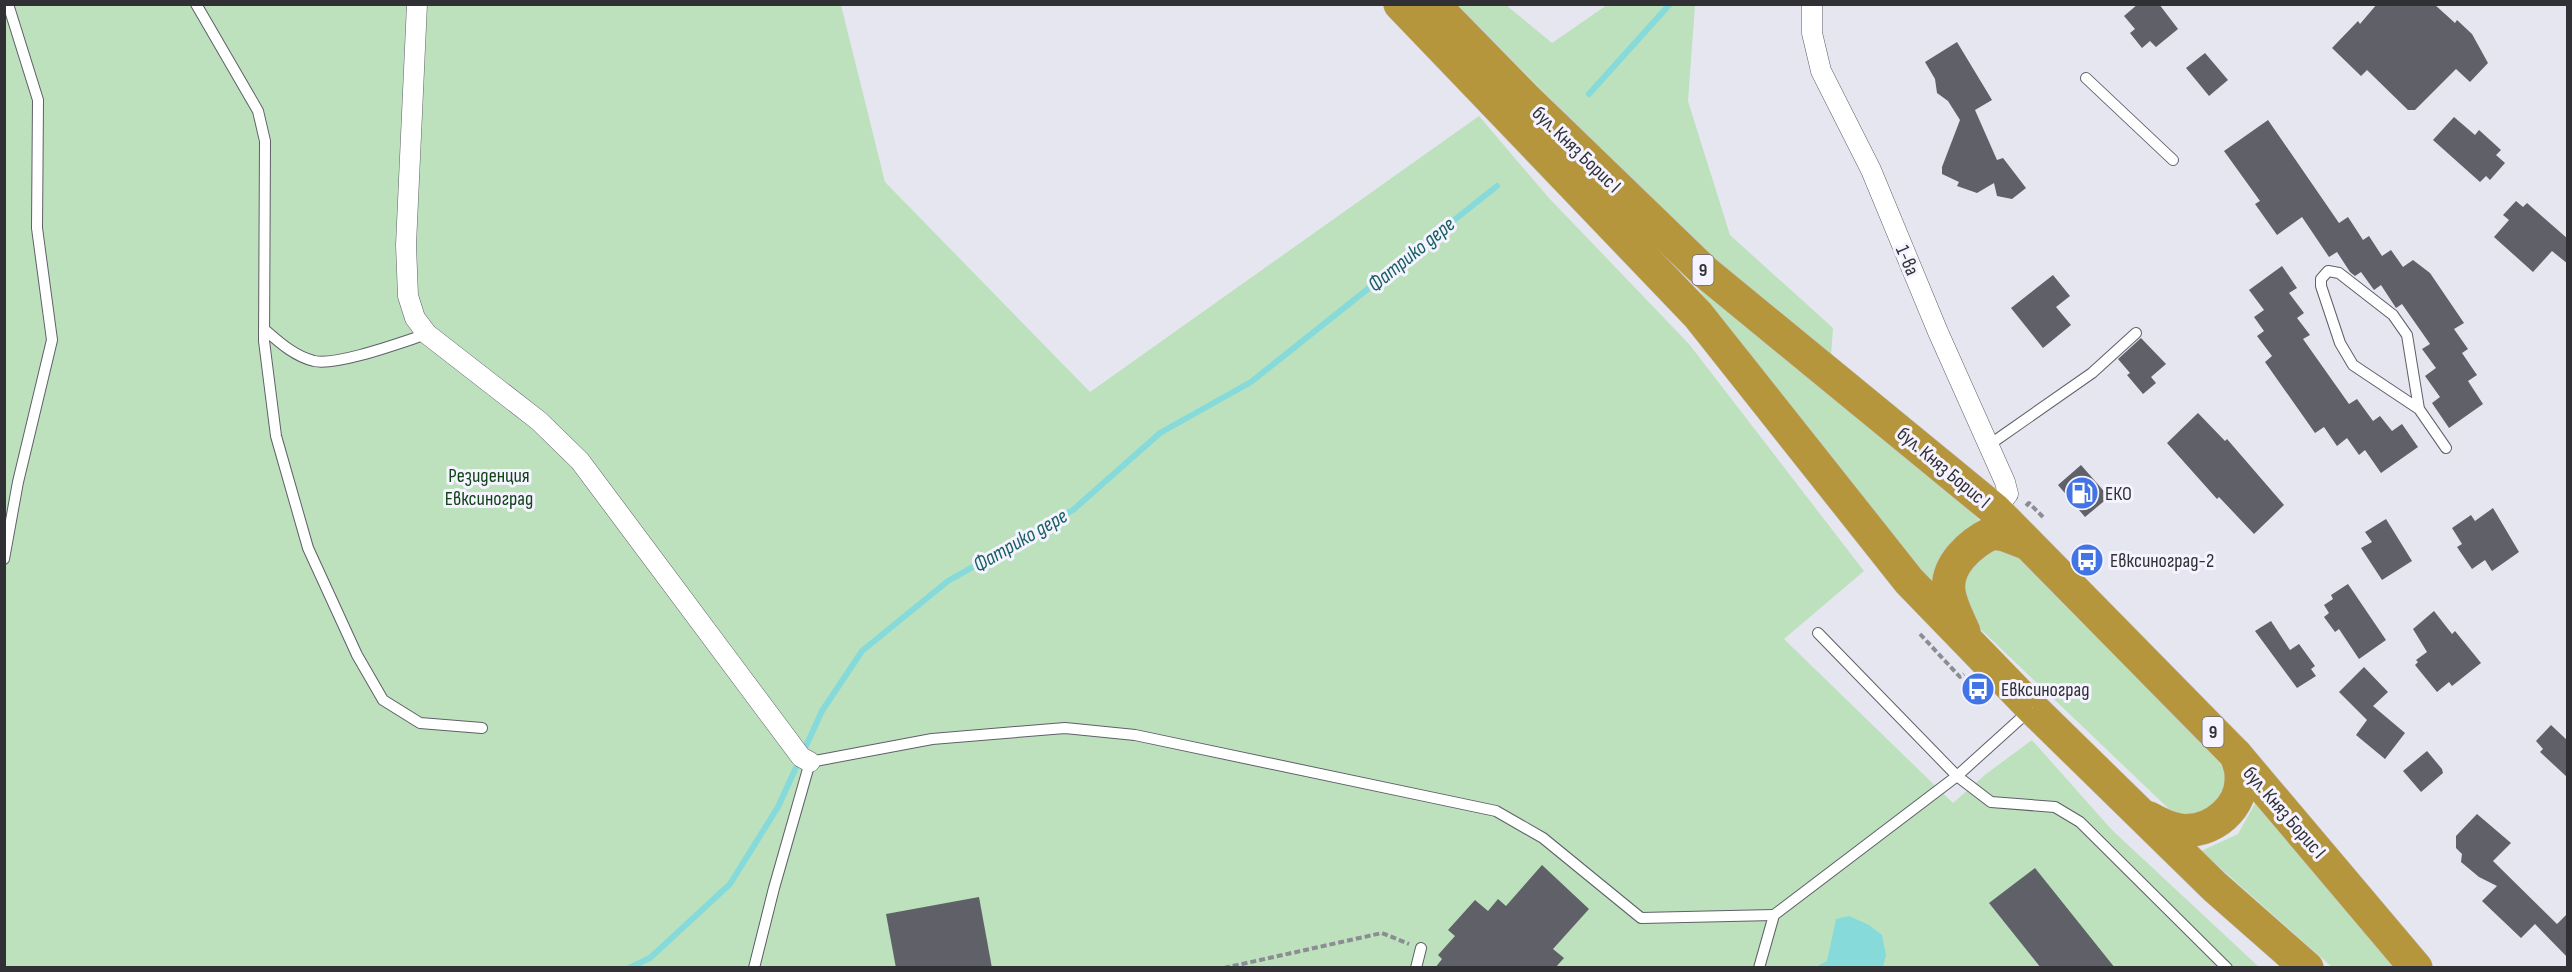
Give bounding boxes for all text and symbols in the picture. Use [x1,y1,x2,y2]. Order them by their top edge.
street label: бул. Княз Борис I [1527,101,1626,198]
water label: Фатрико дере [1363,212,1460,297]
street label: 1-ва [1890,242,1924,279]
road number: 9 [1692,255,1714,285]
street label: бул. Княз Борис I [1892,422,1995,514]
park label: Резиденция Евксиноград [445,464,533,511]
fuel station icon: ЕКО [2064,475,2100,511]
place label: ЕКО [2105,482,2132,506]
water label: Фатрико дере [969,503,1072,577]
bus stop icon: Евксиноград-2 [2069,542,2105,578]
place label: Евксиноград-2 [2110,549,2214,573]
bus stop icon: Евксиноград [1960,671,1996,707]
place label: Евксиноград [2001,678,2090,702]
road number: 9 [2202,717,2224,747]
street label: бул. Княз Борис I [2238,762,2331,864]

